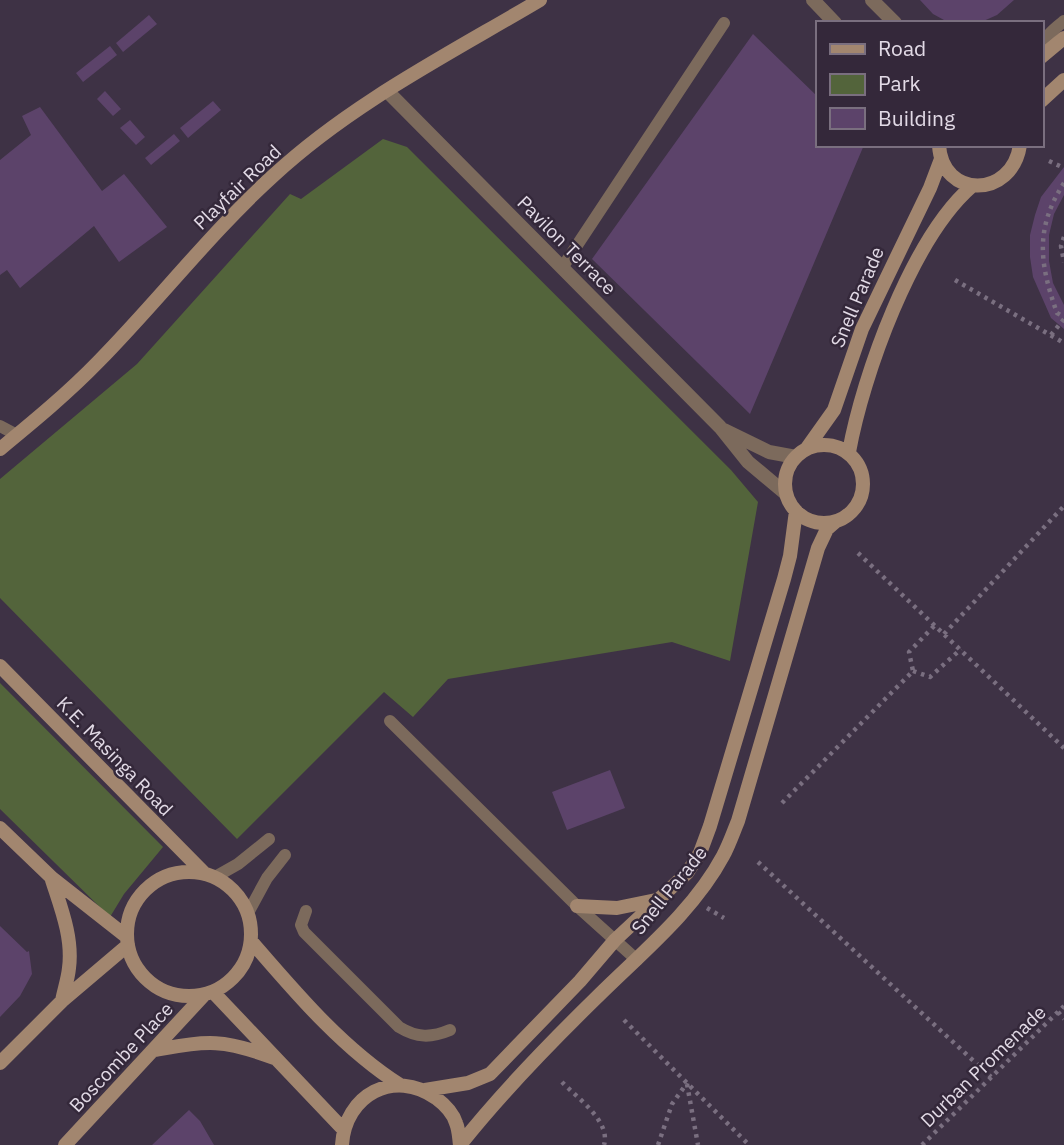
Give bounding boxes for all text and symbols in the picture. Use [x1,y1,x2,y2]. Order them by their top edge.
legend [816,21,1043,147]
text: Road [878,34,926,62]
text: Park [878,69,921,97]
text: Building [878,104,955,132]
street label: Playfair Road [188,139,286,235]
street label: Pavilon Terrace [512,190,622,300]
street label: Snell Parade [825,243,889,351]
street label: K.E. Masinga Road [52,691,178,821]
street label: Snell Parade [626,841,712,939]
street label: Boscombe Place [64,997,178,1117]
street label: Durban Promenade [915,1000,1051,1132]

